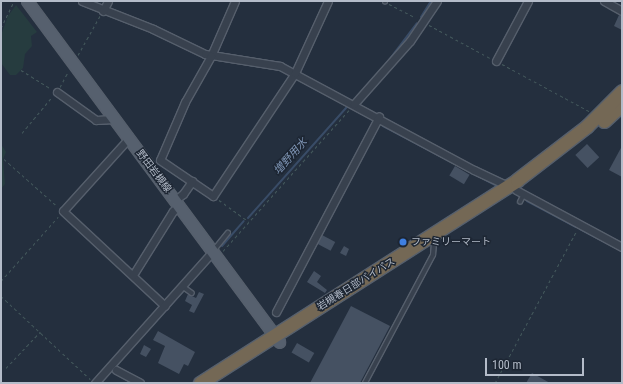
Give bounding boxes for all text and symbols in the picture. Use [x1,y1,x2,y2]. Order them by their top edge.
water label: 増野用水 [271,136,311,178]
street label: 野田岩槻線 [134,147,174,195]
place label: ファミリーマート [411,236,491,248]
marker: ファミリーマート [398,237,408,247]
street label: 岩槻春日部バイパス [315,255,397,313]
scale bar [487,350,586,376]
text: 100 m [492,358,522,372]

